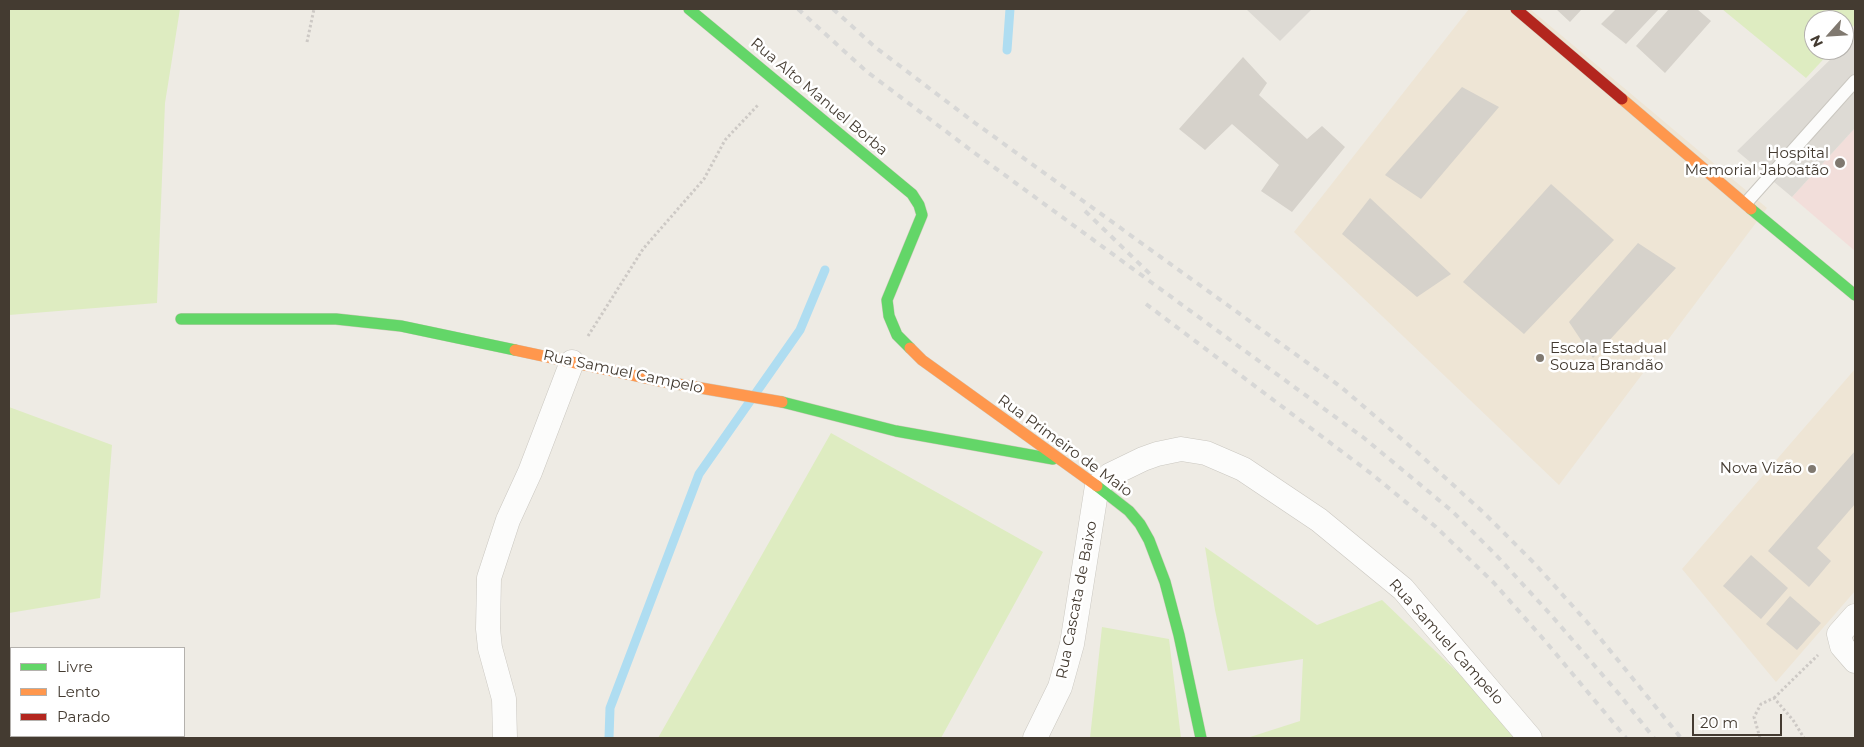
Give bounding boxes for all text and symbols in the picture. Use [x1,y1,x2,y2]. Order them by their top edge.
north arrow [1804,10,1854,60]
text: N [1806,32,1827,50]
street label: Rua Alto Manuel Borba [747,34,891,160]
place label: Hospital Memorial Jaboatão [1685,145,1829,180]
marker: Hospital Memorial Jaboatão [1833,156,1847,170]
place label: Escola Estadual Souza Brandão [1550,340,1667,375]
street label: Rua Samuel Campelo [542,346,704,398]
marker: Escola Estadual Souza Brandão [1534,352,1546,364]
street label: Rua Primeiro de Maio [994,391,1136,501]
place label: Nova Vizão [1720,460,1802,478]
marker: Nova Vizão [1806,463,1818,475]
street label: Rua Cascata de Baixo [1053,519,1101,681]
street label: Rua Samuel Campelo [1385,576,1507,708]
legend [10,647,185,737]
text: Livre [57,657,93,676]
text: Lento [57,682,100,701]
scale bar [1694,704,1784,736]
text: Parado [57,707,110,726]
text: 20 m [1700,713,1738,732]

